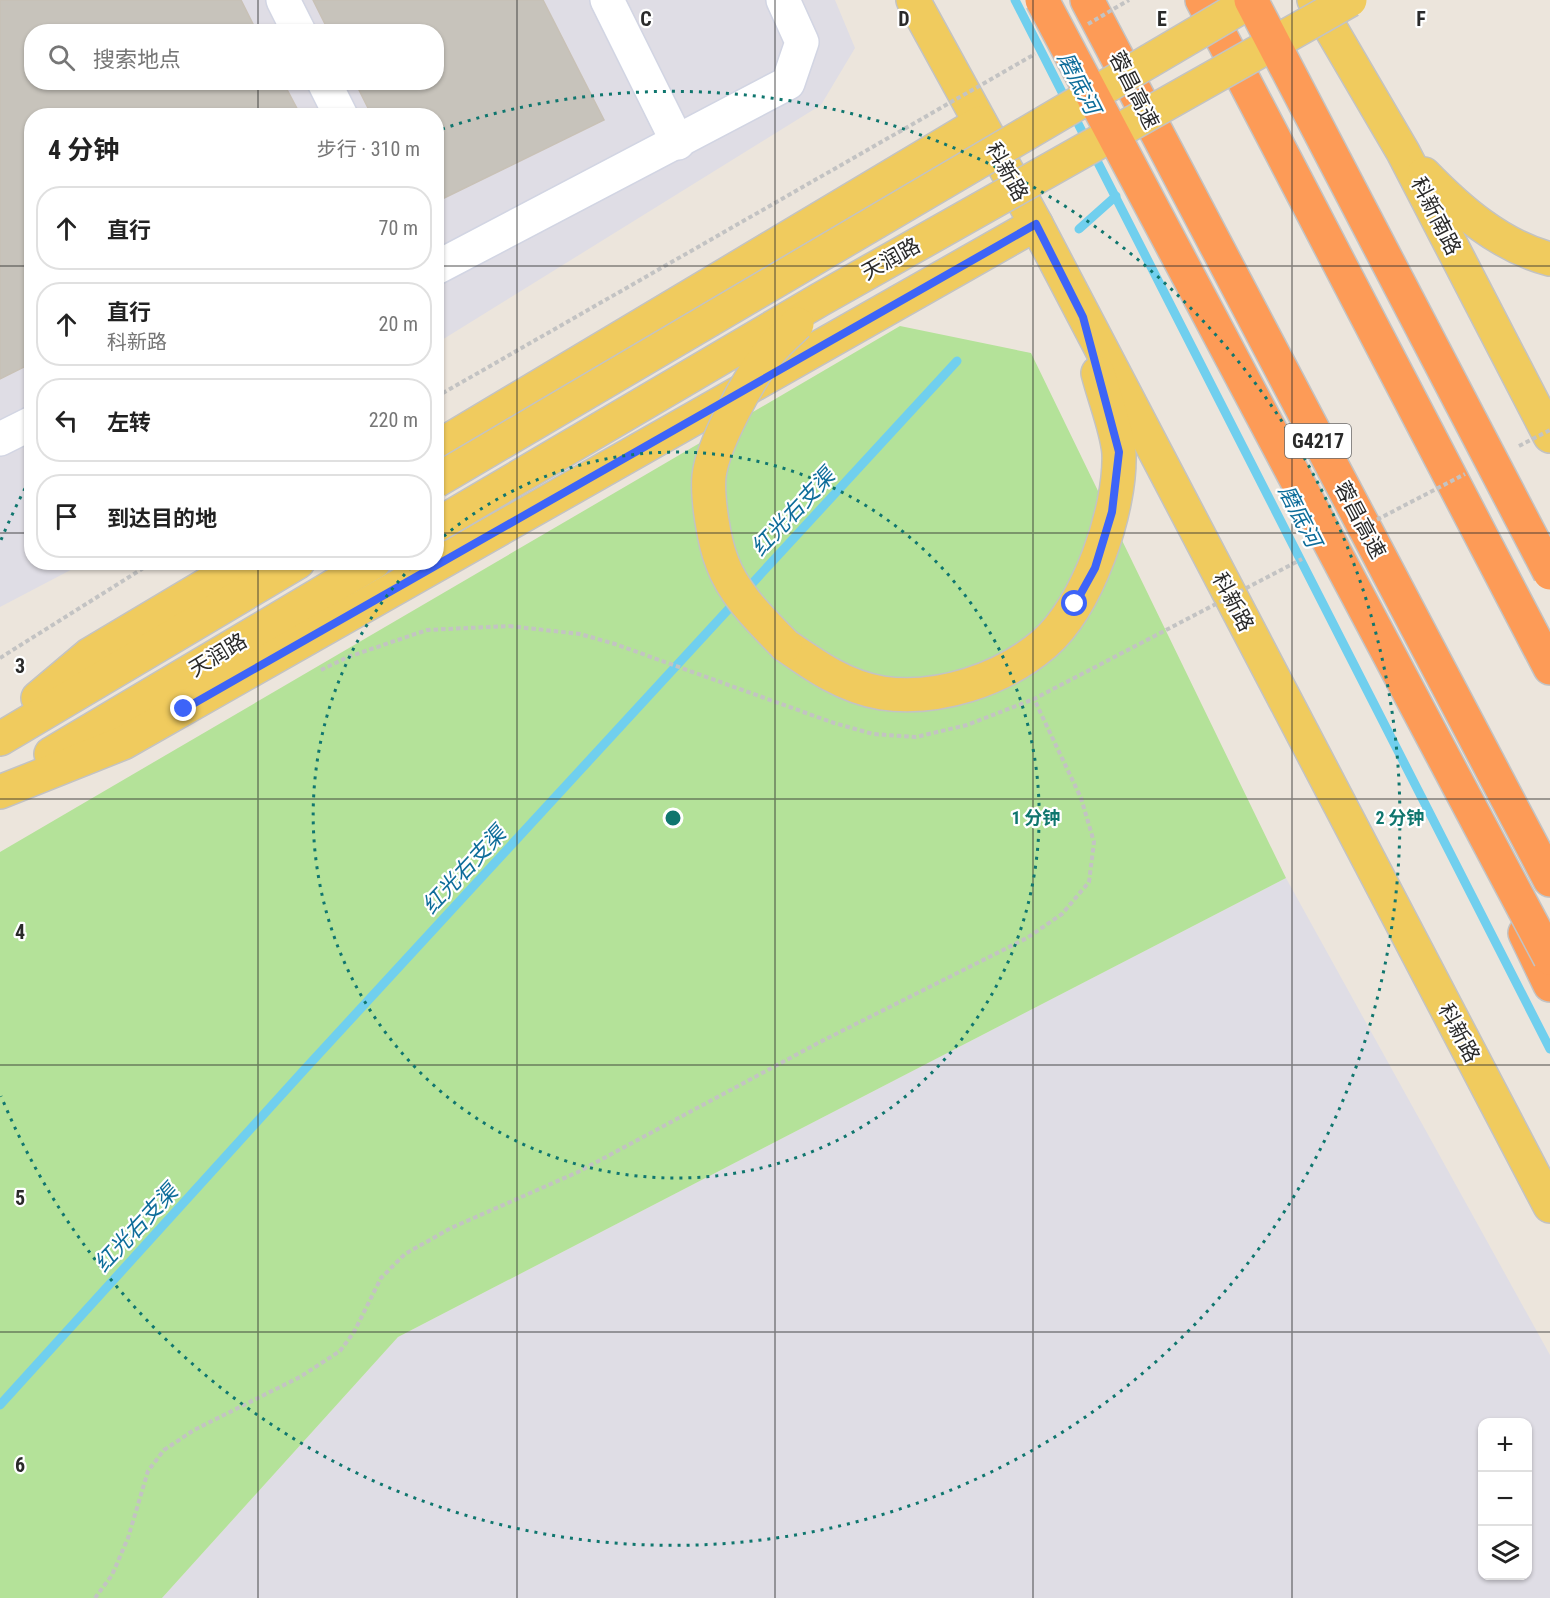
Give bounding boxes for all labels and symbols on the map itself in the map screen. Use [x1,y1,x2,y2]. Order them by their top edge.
text: C [640,7,652,31]
text: D [898,7,910,31]
text: E [1157,7,1167,31]
text: F [1416,7,1426,31]
street label: 蓉昌高速 [1104,47,1164,133]
water label: 磨底河 [1053,48,1107,122]
street label: 科新路 [981,139,1033,205]
street label: 科新南路 [1406,173,1466,259]
street label: 天润路 [858,233,924,285]
road number: G4217 [1285,424,1351,458]
water label: 红光右支渠 [746,461,842,561]
street label: 蓉昌高速 [1330,477,1390,563]
water label: 磨底河 [1274,481,1328,555]
street label: 科新路 [1208,569,1258,635]
route start [1061,590,1087,616]
street label: 天润路 [185,628,251,682]
text: 3 [15,654,25,678]
route end [170,695,196,721]
text: 1 分钟 [1011,807,1061,828]
text: 2 分钟 [1375,807,1425,828]
centre of rings [663,808,683,828]
water label: 红光右支渠 [417,819,513,919]
text: 4 [15,920,25,944]
street label: 科新路 [1434,1000,1484,1066]
water label: 红光右支渠 [89,1177,185,1277]
text: 5 [15,1186,25,1210]
text: 6 [15,1453,25,1477]

